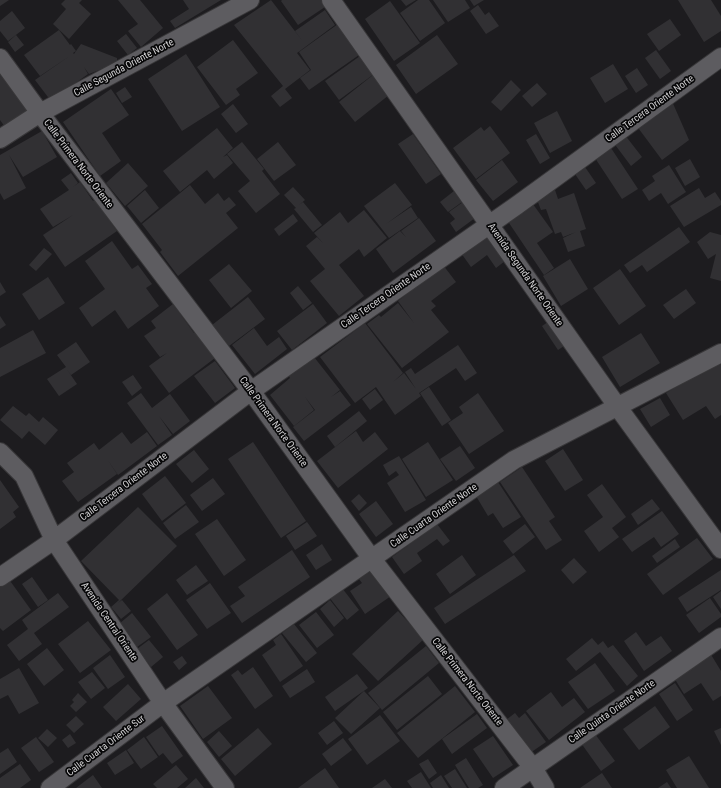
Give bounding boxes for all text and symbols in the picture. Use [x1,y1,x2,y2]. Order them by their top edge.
street label: Calle Segunda Oriente Norte [72,37,176,99]
street label: Calle Tercera Oriente Norte [603,73,697,145]
street label: Calle Primera Norte Oriente [41,117,115,211]
street label: Avenida Segunda Norte Oriente [485,221,565,329]
street label: Calle Tercera Oriente Norte [339,261,433,331]
street label: Calle Primera Norte Oriente [236,375,310,469]
street label: Calle Tercera Oriente Norte [78,450,170,524]
street label: Calle Cuarta Oriente Norte [388,481,480,551]
street label: Avenida Central Oriente [78,580,140,664]
street label: Calle Primera Norte Oriente [429,636,505,728]
street label: Calle Quinta Oriente Norte [566,678,658,746]
street label: Calle Cuarta Oriente Sur [65,713,147,779]

